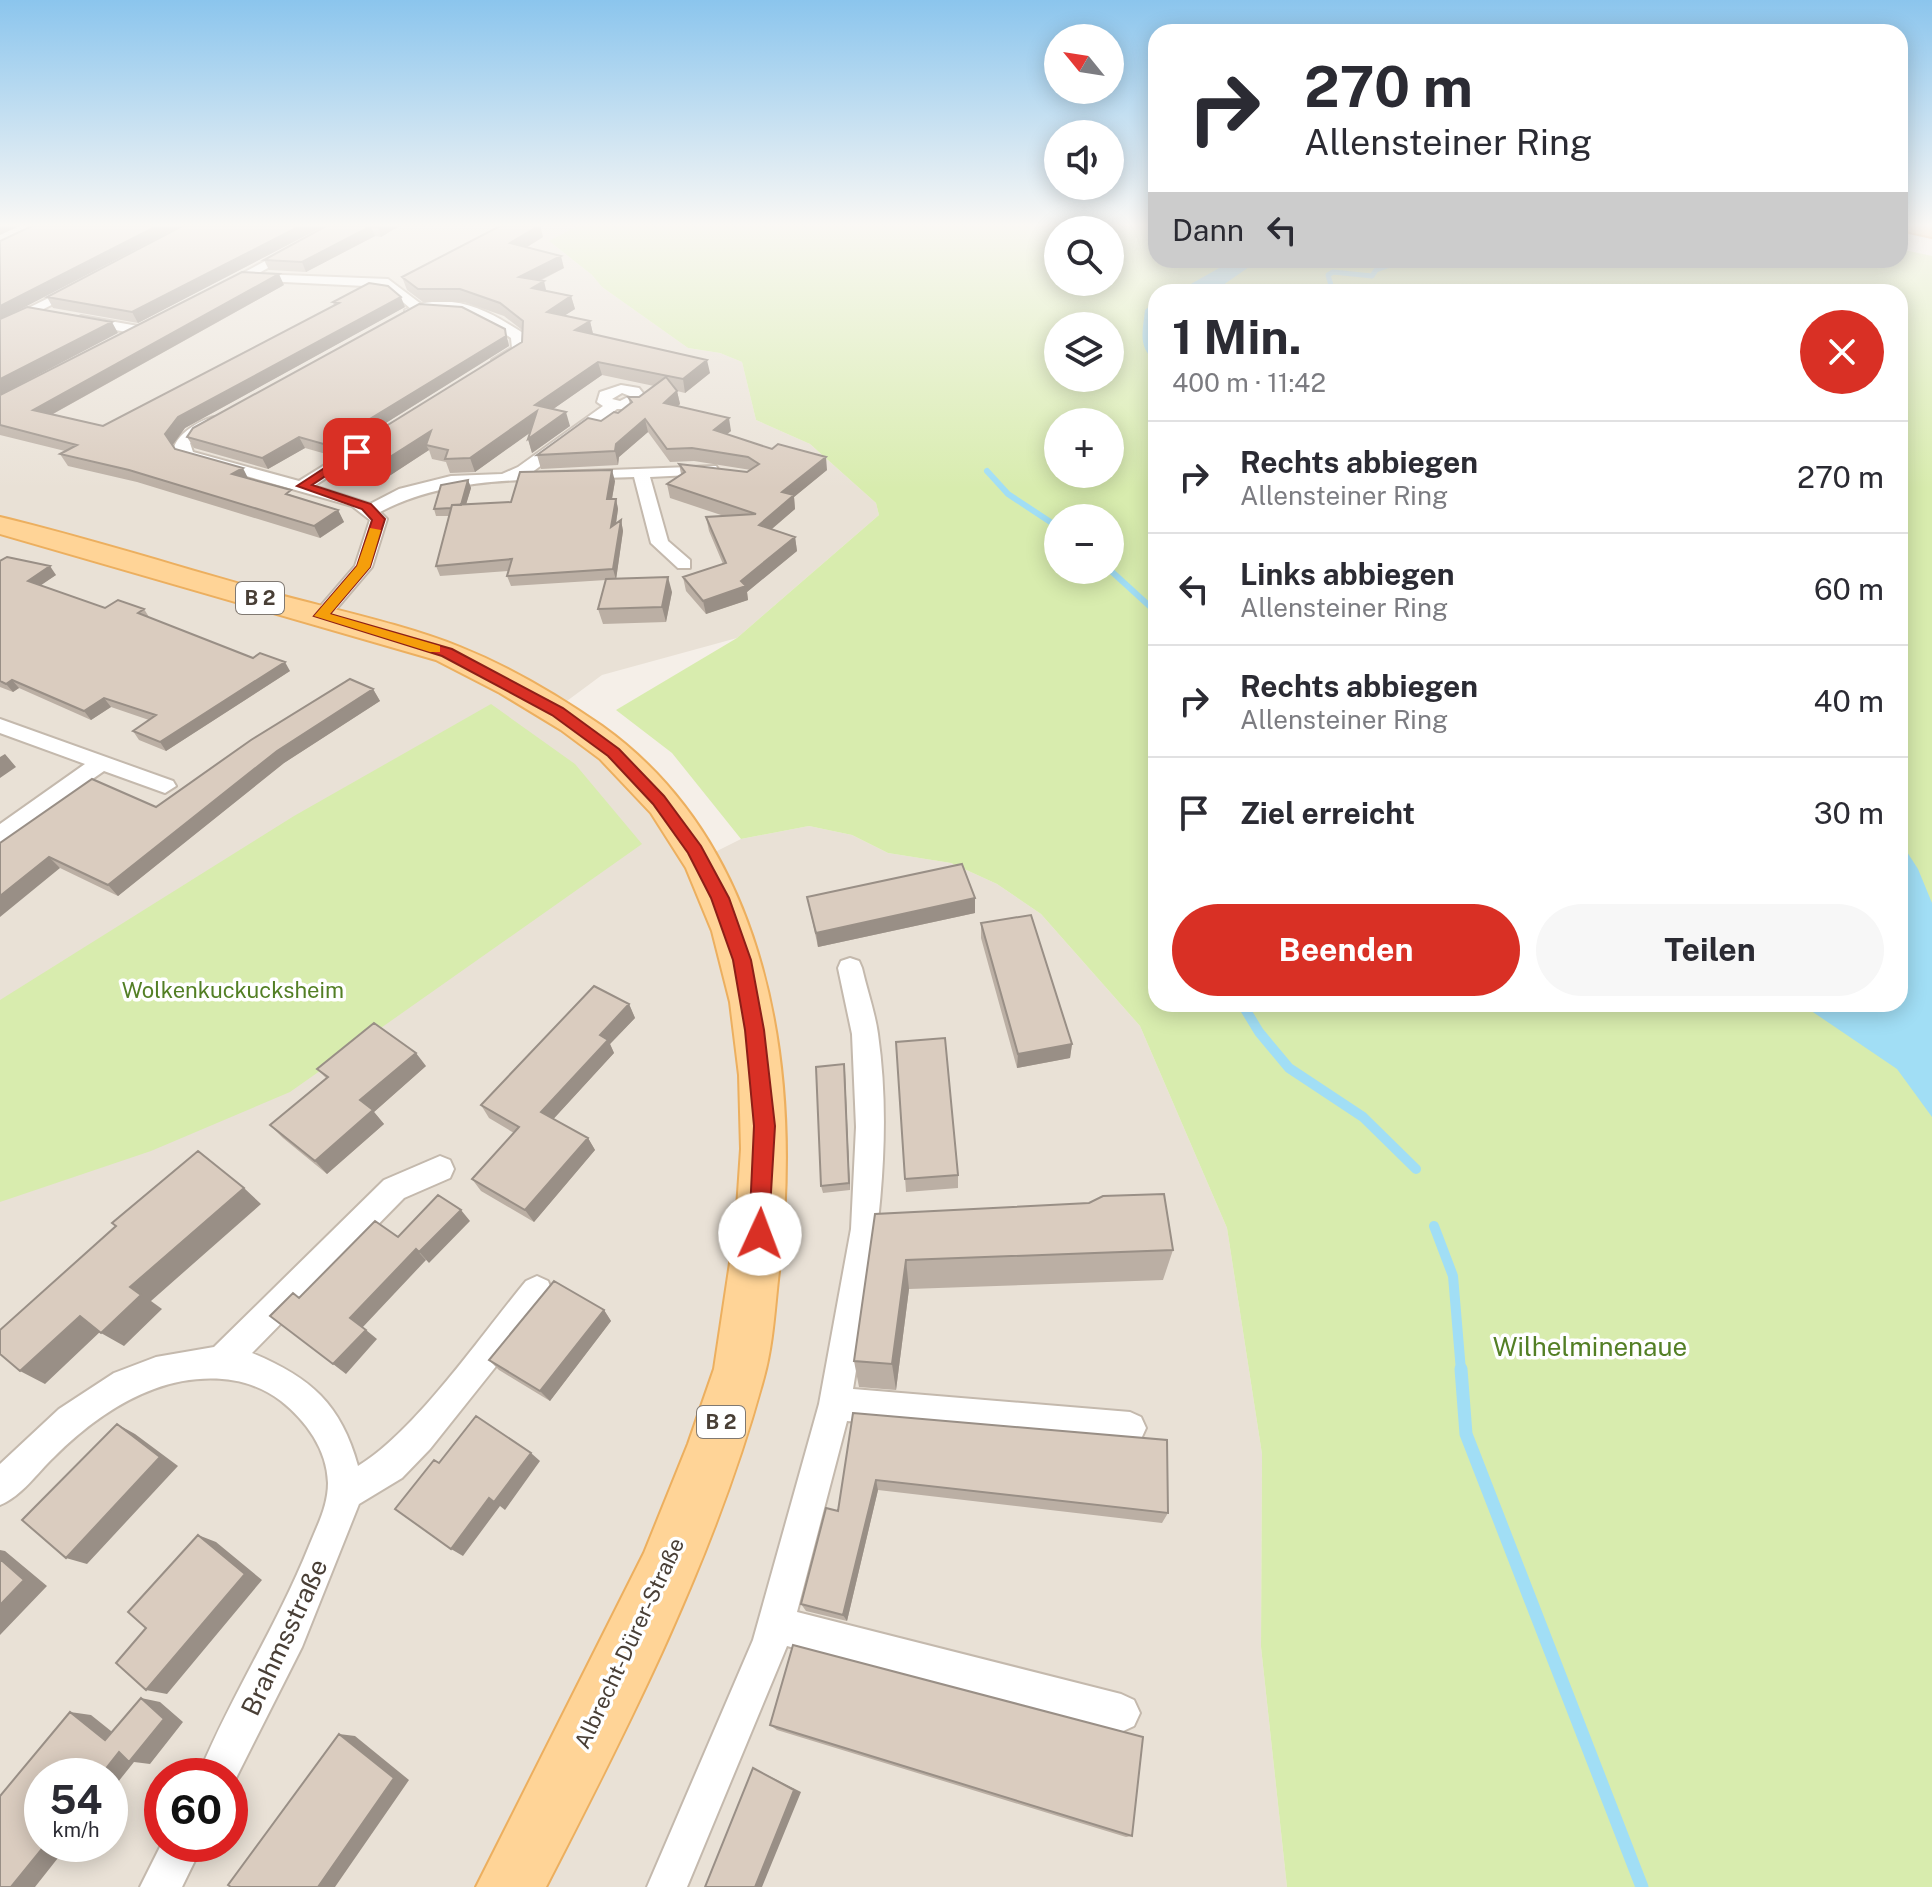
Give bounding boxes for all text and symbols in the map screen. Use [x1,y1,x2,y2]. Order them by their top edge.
north arrow [1044,24,1124,104]
map controls [1044,24,1124,584]
text: 270 m [1304,54,1473,120]
icon: right [1172,56,1276,160]
button: sound [1044,120,1124,200]
text: Allensteiner Ring [1304,121,1592,163]
icon: left [1260,208,1304,252]
text: Dann [1172,212,1244,248]
button: search [1044,216,1124,296]
text: 1 Min. [1172,308,1302,365]
button: close [1800,310,1884,394]
button: layers [1044,312,1124,392]
text: 400 m · 11:42 [1172,367,1326,398]
button: + [1044,408,1124,488]
pin [323,418,391,486]
icon: arrive [335,430,379,474]
text: Rechts abbiegen [1240,444,1478,480]
icon: right [1172,455,1216,499]
text: 270 m [1797,459,1884,495]
text: Allensteiner Ring [1240,480,1448,511]
button: − [1044,504,1124,584]
text: Links abbiegen [1240,556,1455,592]
icon: left [1172,567,1216,611]
text: 60 m [1814,571,1884,607]
road number: B 2 [236,582,284,614]
text: Allensteiner Ring [1240,592,1448,623]
text: Rechts abbiegen [1240,668,1478,704]
icon: right [1172,679,1216,723]
text: 40 m [1814,683,1884,719]
text: Allensteiner Ring [1240,704,1448,735]
icon: arrive [1172,791,1216,835]
text: Ziel erreicht [1240,795,1415,831]
text: 30 m [1814,795,1884,831]
button: Beenden [1172,904,1520,996]
button: Teilen [1536,904,1884,996]
park label: Wolkenkuckucksheim [122,977,344,1003]
position arrow [718,1192,802,1276]
park label: Wilhelminenaue [1493,1331,1687,1362]
road number: B 2 [697,1406,745,1438]
street label: Albrecht-Dürer-Straße [569,1533,689,1753]
street label: Brahmsstraße [234,1554,334,1720]
speed limit sign: 60 [144,1758,248,1862]
text: 54 [49,1776,103,1823]
text: km/h [52,1818,100,1842]

